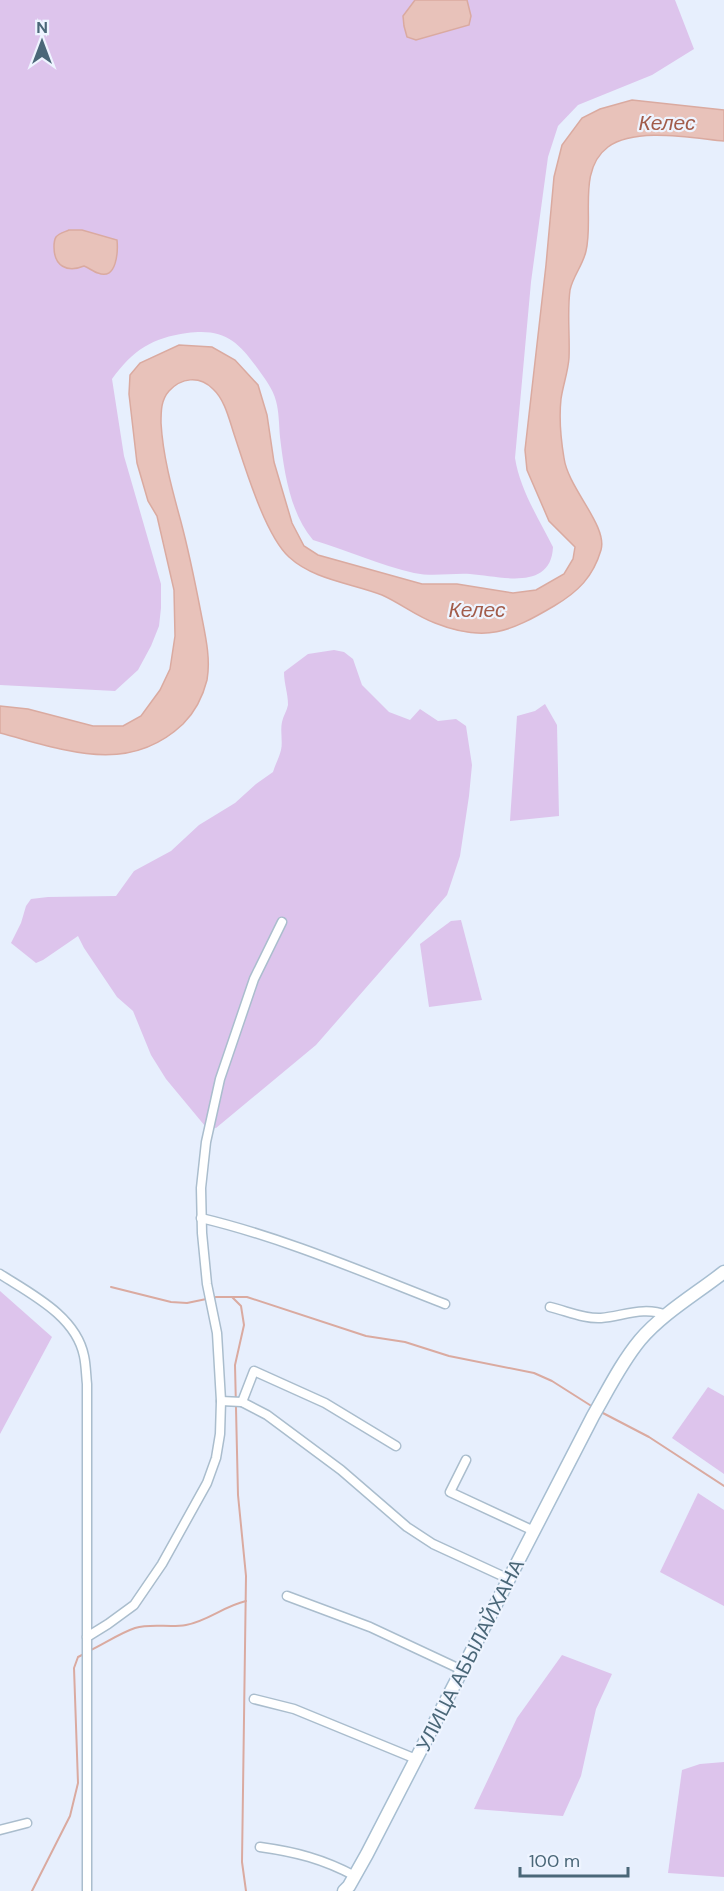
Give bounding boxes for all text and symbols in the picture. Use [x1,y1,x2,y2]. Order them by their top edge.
north arrow [12,12,72,72]
text: N [36,17,48,38]
water label: Келес [638,109,696,137]
water label: Келес [448,596,506,624]
street label: УЛИЦА АБЫЛАЙХАНА [410,1554,530,1756]
scale bar [520,1840,628,1878]
text: 100 m [529,1849,580,1873]

